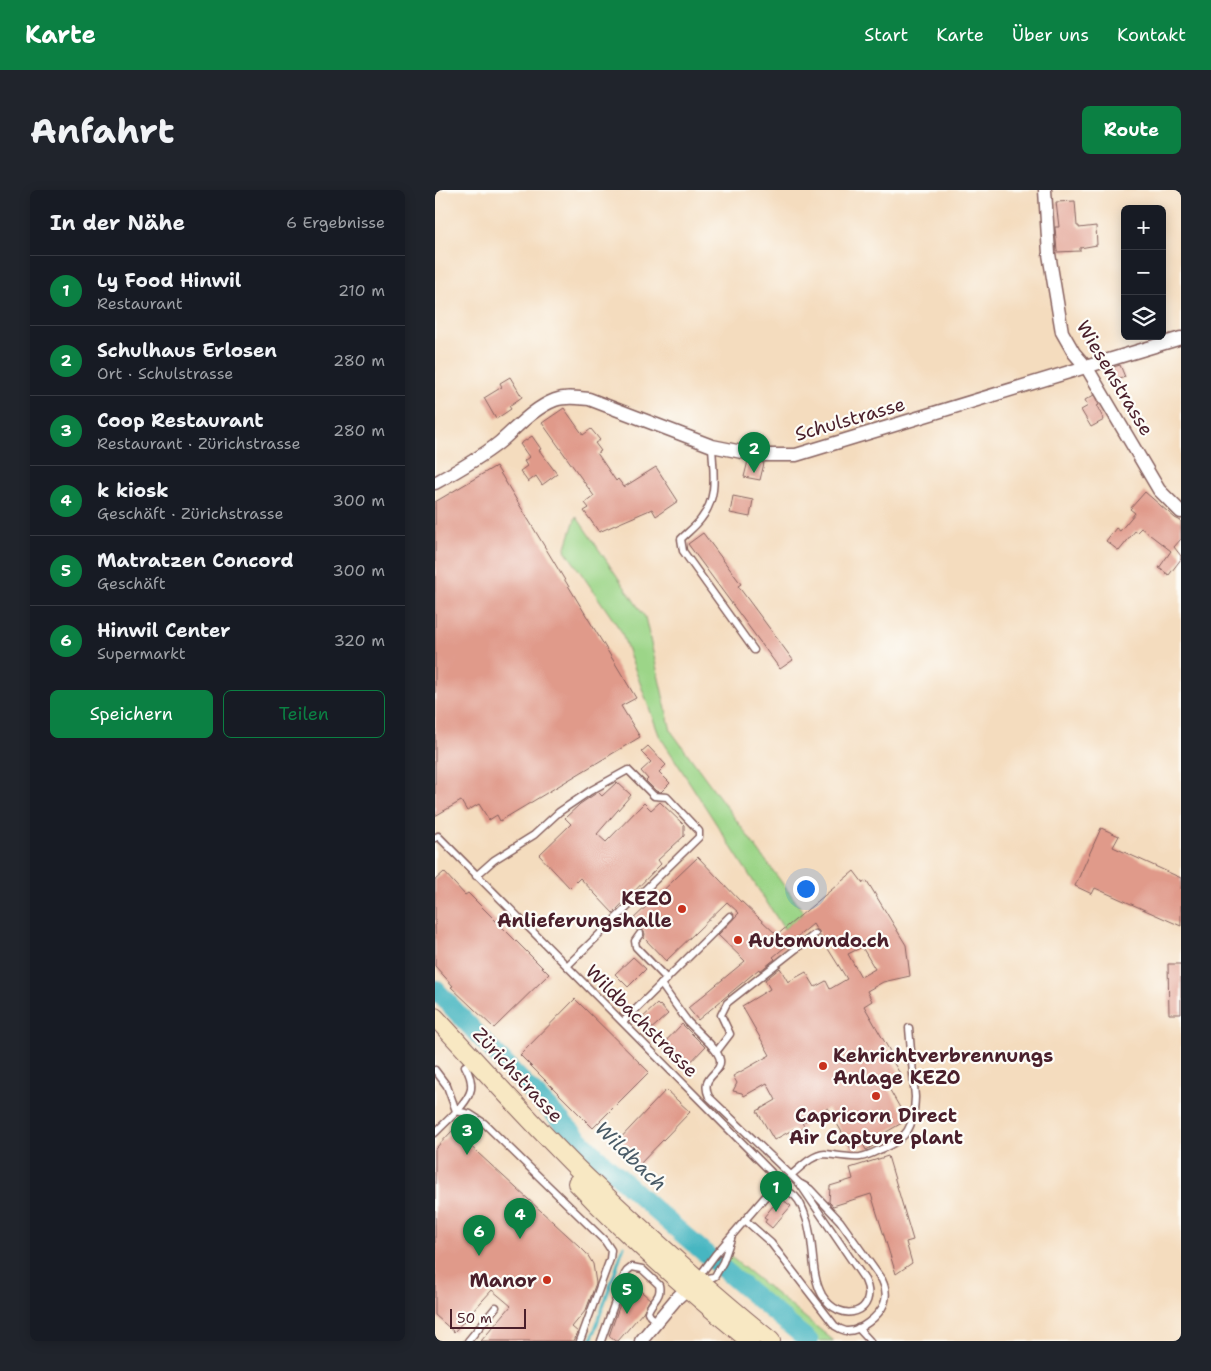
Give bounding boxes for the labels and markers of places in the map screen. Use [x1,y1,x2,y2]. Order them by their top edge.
pin: 2 [738,432,770,473]
place label: KEZO Anlieferungshalle [497,886,672,933]
marker: KEZO Anlieferungshalle [676,903,688,915]
place label: Automundo.ch [748,928,890,953]
marker: Automundo.ch [732,934,744,946]
place label: Kehrichtverbrennungs Anlage KEZO [833,1043,1053,1090]
marker: Kehrichtverbrennungs Anlage KEZO [817,1060,829,1072]
marker: Capricorn Direct Air Capture plant [870,1090,882,1102]
place label: Capricorn Direct Air Capture plant [789,1103,963,1150]
pin: 3 [451,1114,483,1155]
pin: 1 [760,1171,792,1212]
pin: 4 [504,1198,536,1239]
pin: 6 [463,1215,495,1256]
place label: Manor [469,1268,537,1293]
pin: 5 [611,1273,643,1314]
marker: Manor [541,1274,553,1286]

